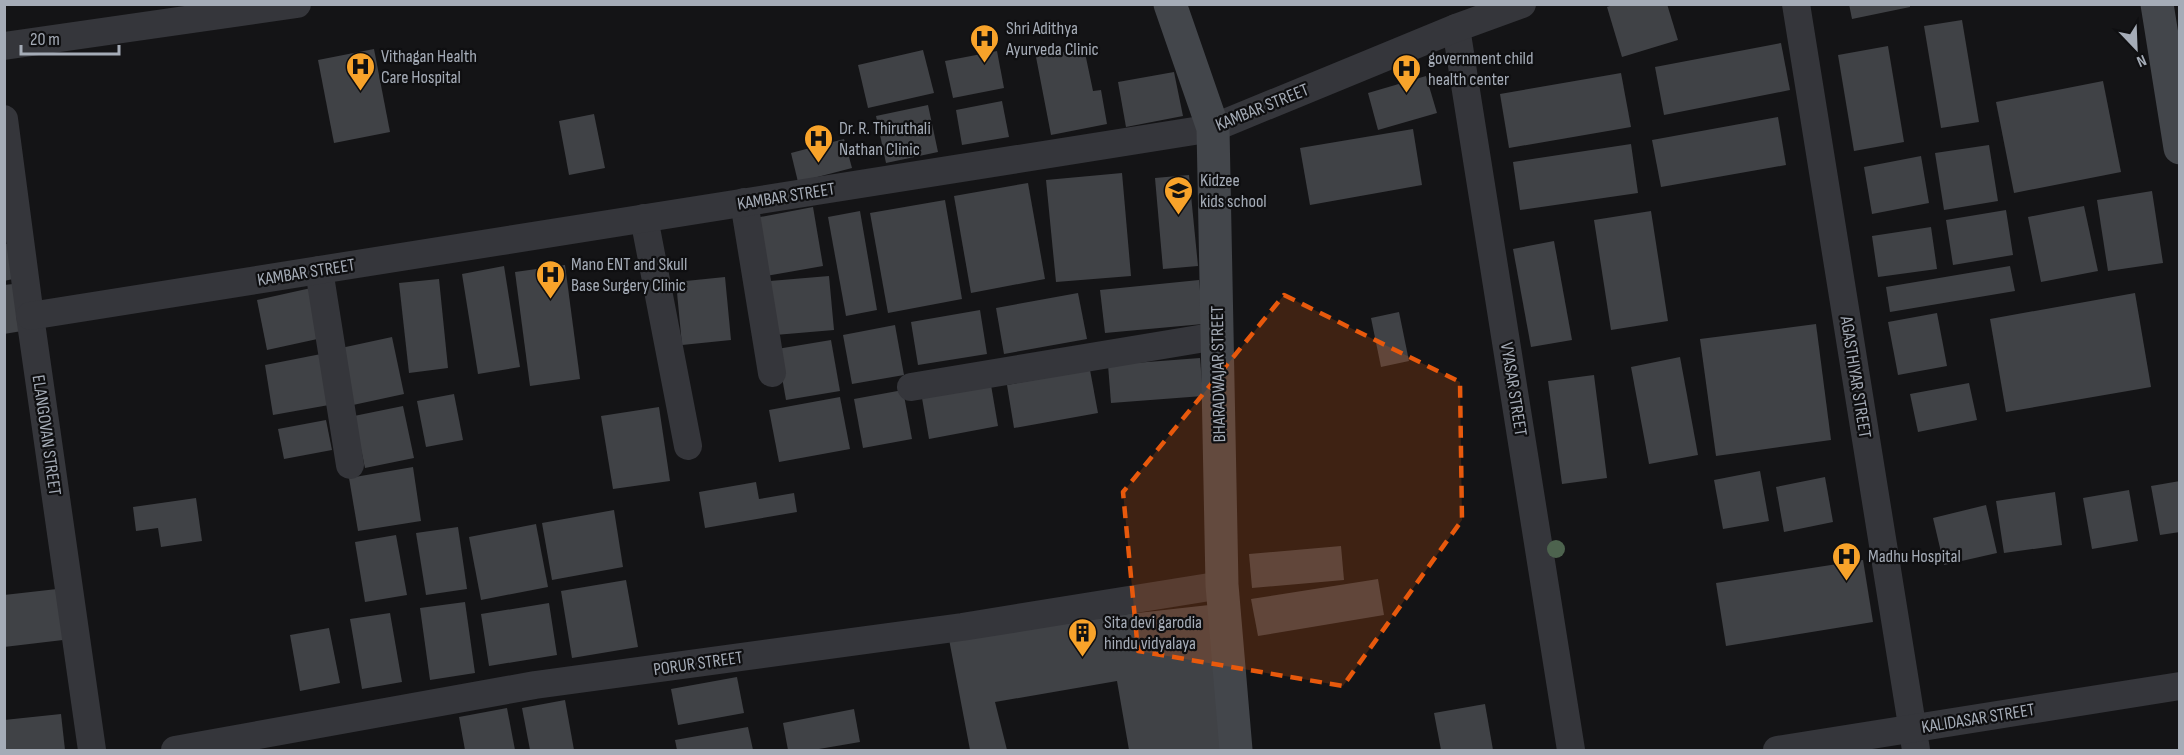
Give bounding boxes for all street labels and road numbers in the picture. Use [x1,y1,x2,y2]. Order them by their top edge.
street label: KAMBAR STREET [1212,79,1312,136]
street label: KAMBAR STREET [736,178,837,215]
street label: KAMBAR STREET [256,254,357,291]
street label: BHARADWAJAR STREET [1207,306,1230,442]
street label: AGASTHIYAR STREET [1835,314,1875,439]
street label: VYASAR STREET [1496,341,1531,437]
street label: ELANGOVAN STREET [28,373,65,497]
street label: PORUR STREET [652,647,744,680]
street label: KALIDASAR STREET [1920,699,2036,738]

